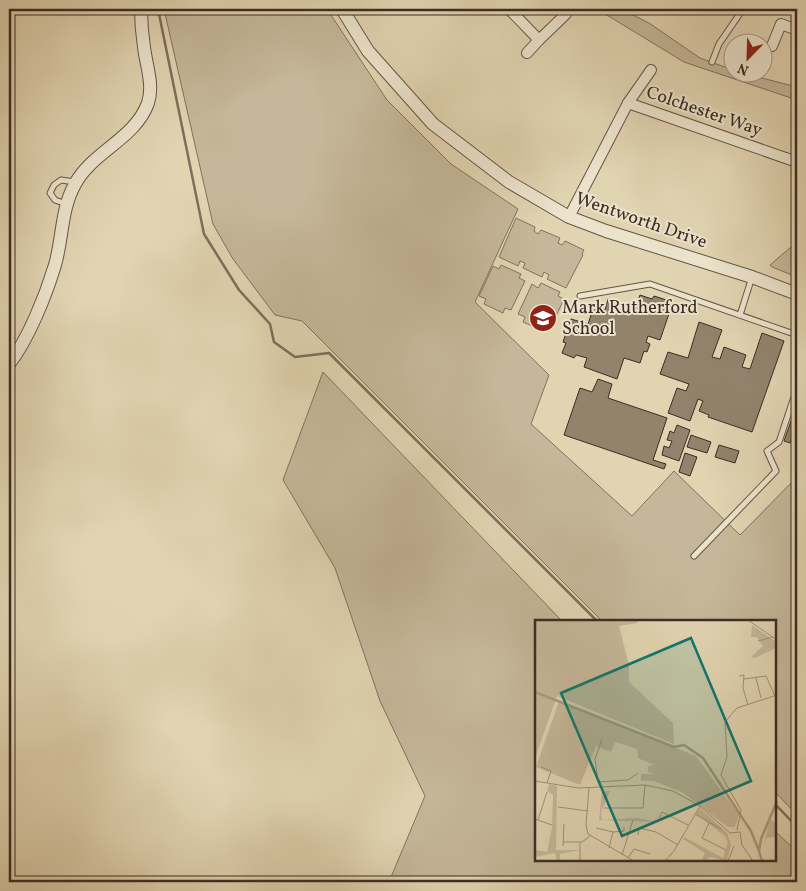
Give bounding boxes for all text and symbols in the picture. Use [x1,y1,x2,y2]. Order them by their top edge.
north arrow [724,32,774,82]
text: N [735,58,752,79]
street label: Colchester Way [643,80,766,144]
street label: Wentworth Drive [572,187,710,255]
place label: Mark Rutherford School [562,296,698,342]
school or university icon: Mark Rutherford School [528,303,558,333]
inset map [535,620,776,861]

